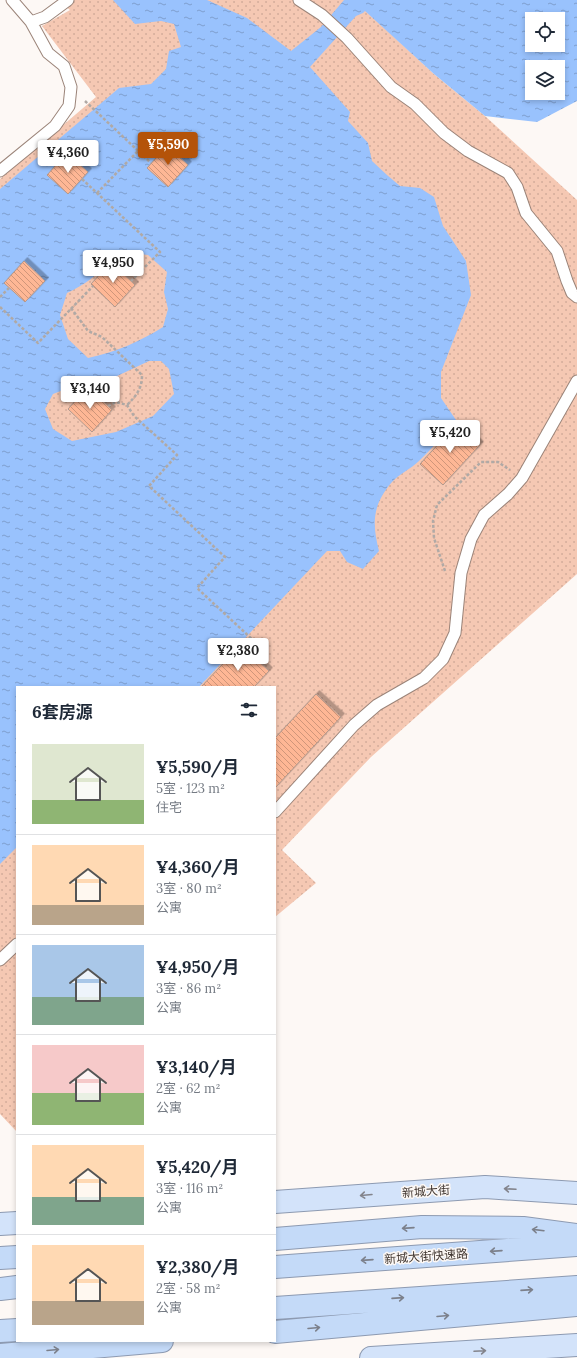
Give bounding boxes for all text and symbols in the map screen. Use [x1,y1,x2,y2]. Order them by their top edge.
map controls [525,12,565,100]
button: locate [525,12,565,52]
button: layers [525,60,565,100]
pin: ¥5,590 [135,132,201,166]
text: ¥5,590 [147,136,189,153]
pin: ¥4,360 [35,140,101,174]
text: ¥4,360 [47,144,89,161]
pin: ¥4,950 [80,250,146,284]
text: ¥4,950 [92,254,134,271]
pin: ¥3,140 [57,376,123,410]
text: ¥3,140 [70,380,110,397]
pin: ¥5,420 [417,420,483,454]
text: ¥5,420 [429,424,471,441]
pin: ¥2,380 [205,638,271,672]
text: ¥2,380 [217,642,259,659]
icon: filters [238,699,260,721]
text: 6套房源 [32,701,93,723]
text: ¥5,590/月 [156,756,239,778]
icon: home [64,760,112,808]
text: 5室 · 123 m² [156,780,225,797]
text: 住宅 [156,799,182,816]
text: ¥4,360/月 [156,856,240,878]
icon: home [64,861,112,909]
text: 3室 · 80 m² [156,880,222,897]
text: 公寓 [156,899,182,916]
text: ¥4,950/月 [156,956,239,978]
icon: home [64,961,112,1009]
text: 3室 · 86 m² [156,980,221,997]
text: 公寓 [156,999,182,1016]
text: ¥3,140/月 [156,1056,237,1078]
icon: home [64,1061,112,1109]
text: 2室 · 62 m² [156,1080,221,1097]
text: 公寓 [156,1099,182,1116]
text: ¥5,420/月 [156,1156,239,1178]
icon: home [64,1161,112,1209]
text: 3室 · 116 m² [156,1180,223,1197]
street label: 新城大街 [402,1182,450,1200]
one-way arrow [504,1185,517,1192]
one-way arrow [360,1192,373,1199]
text: 公寓 [156,1199,182,1216]
one-way arrow [402,1225,415,1232]
one-way arrow [532,1226,545,1234]
street label: 新城大街快速路 [384,1246,468,1266]
one-way arrow [490,1248,503,1255]
text: ¥2,380/月 [156,1256,239,1278]
one-way arrow [360,1257,373,1264]
icon: home [64,1261,112,1309]
text: 2室 · 58 m² [156,1280,221,1297]
one-way arrow [520,1286,533,1294]
one-way arrow [391,1295,404,1302]
text: 公寓 [156,1299,182,1316]
one-way arrow [436,1312,449,1320]
one-way arrow [307,1324,320,1332]
one-way arrow [46,1346,59,1353]
one-way arrow [473,1347,486,1354]

